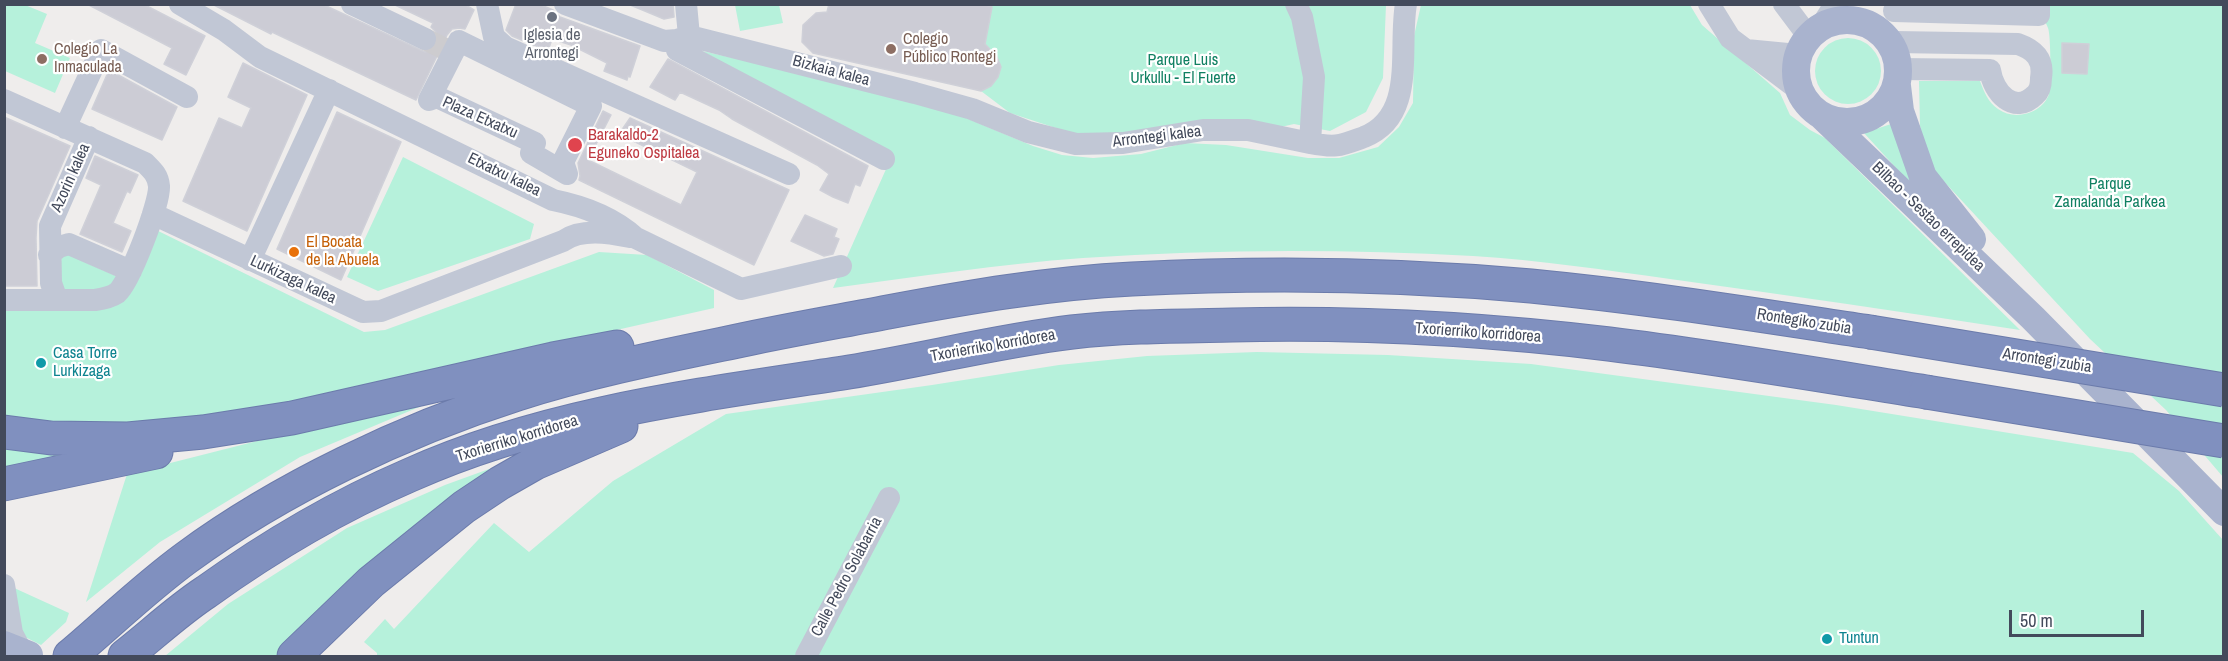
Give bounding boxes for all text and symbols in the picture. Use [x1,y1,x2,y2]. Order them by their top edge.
marker: Iglesia de Arrontegi [545,10,559,24]
place label: Iglesia de Arrontegi [524,26,580,64]
place label: Colegio Público Rontegi [903,30,996,68]
place label: Colegio La Inmaculada [54,40,122,78]
marker: Colegio Público Rontegi [884,42,898,56]
park label: Parque Luis Urkullu - El Fuerte [1130,51,1236,89]
marker: Colegio La Inmaculada [35,52,49,66]
street label: Bizkaia kalea [790,52,872,90]
street label: Plaza Etxatxu [439,93,521,143]
street label: Arrontegi kalea [1112,122,1202,152]
place label: Barakaldo-2 Eguneko Ospitalea [588,126,700,164]
marker: Barakaldo-2 Eguneko Ospitalea [566,136,584,154]
street label: Azorin kalea [47,141,95,215]
street label: Etxatxu kalea [464,149,544,201]
street label: Bilbao - Sestao errepidea [1868,158,1988,276]
park label: Parque Zamalanda Parkea [2055,175,2165,213]
place label: El Bocata de la Abuela [306,233,379,271]
marker: El Bocata de la Abuela [287,245,301,259]
street label: Lurkizaga kalea [247,252,339,308]
street label: Rontegiko zubia [1755,305,1853,339]
street label: Txorierriko korridorea [1414,319,1542,347]
street label: Txorierriko korridorea [929,326,1057,366]
place label: Casa Torre Lurkizaga [53,344,117,382]
street label: Arrontegi zubia [2001,345,2093,377]
marker: Casa Torre Lurkizaga [34,356,48,370]
street label: Txorierriko korridorea [454,411,580,467]
street label: Calle Pedro Solabarria [807,514,887,640]
scale bar [2012,598,2147,636]
text: 50 m [2020,608,2053,633]
place label: Tuntun [1839,629,1879,649]
marker: Tuntun [1820,632,1834,646]

